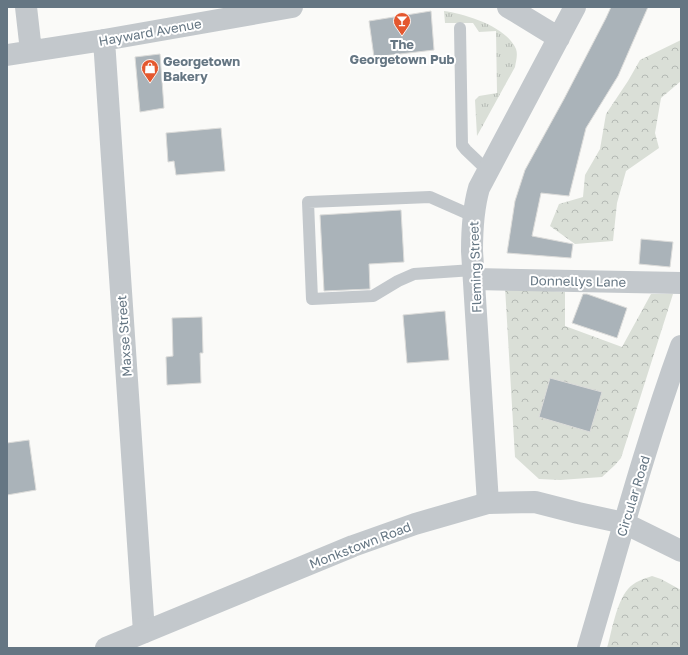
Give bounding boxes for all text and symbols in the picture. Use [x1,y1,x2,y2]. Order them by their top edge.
bar icon: The Georgetown Pub [392,11,412,36]
street label: Hayward Avenue [97,15,203,49]
place label: The Georgetown Pub [350,36,454,67]
place label: Georgetown Bakery [163,53,240,84]
shop icon: Georgetown Bakery [140,58,160,83]
street label: Fleming Street [465,221,485,313]
street label: Donnellys Lane [530,272,626,290]
street label: Maxse Street [113,295,135,377]
street label: Circular Road [613,454,653,538]
street label: Monkstown Road [307,518,413,572]

